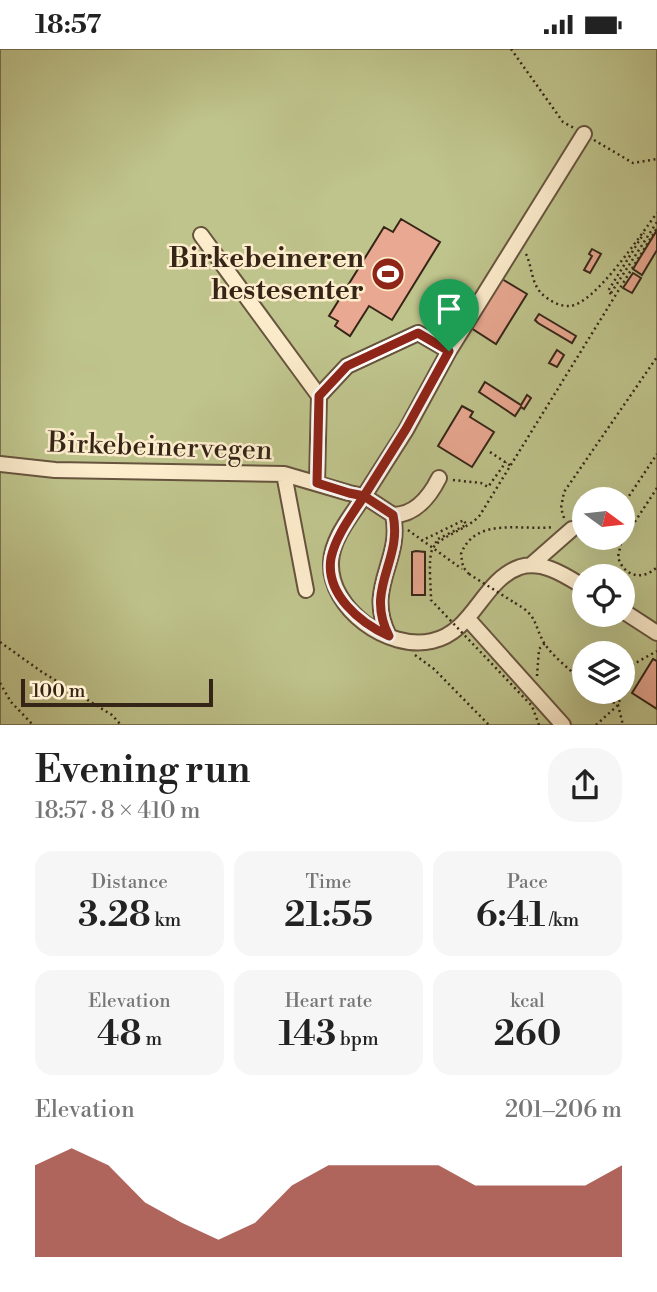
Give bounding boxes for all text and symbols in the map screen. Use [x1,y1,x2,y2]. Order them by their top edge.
text: 18:57 [35,9,101,41]
place label: Birkebeineren hestesenter [169,241,364,308]
sports icon: Birkebeineren hestesenter [369,255,407,293]
pin [419,279,479,351]
icon: arrive [430,290,468,328]
street label: Birkebeinervegen [46,426,273,468]
north arrow [572,487,635,549]
map controls [572,487,635,704]
button: locate [572,564,635,627]
button: layers [572,641,635,704]
scale bar [21,676,214,708]
text: 100 m [32,679,85,703]
text: Evening run [35,747,250,794]
button: share [548,748,622,822]
text: 18:57 · 8 × 410 m [35,797,200,825]
text: Distance [91,870,168,894]
text: Time [306,870,351,894]
text: Pace [507,870,548,894]
text: 3.28 [78,894,151,937]
text: 21:55 [284,894,373,937]
text: 6:41 [476,894,545,937]
text: km [151,908,181,932]
text: /km [545,908,579,932]
text: Elevation [88,989,171,1013]
text: Heart rate [285,989,372,1013]
text: kcal [510,989,545,1013]
text: 48 [97,1013,142,1056]
text: 143 [278,1013,336,1056]
text: 260 [494,1013,561,1056]
text: m [142,1027,162,1051]
text: bpm [336,1027,379,1051]
text: Elevation [35,1096,135,1124]
text: 201–206 m [505,1096,622,1124]

